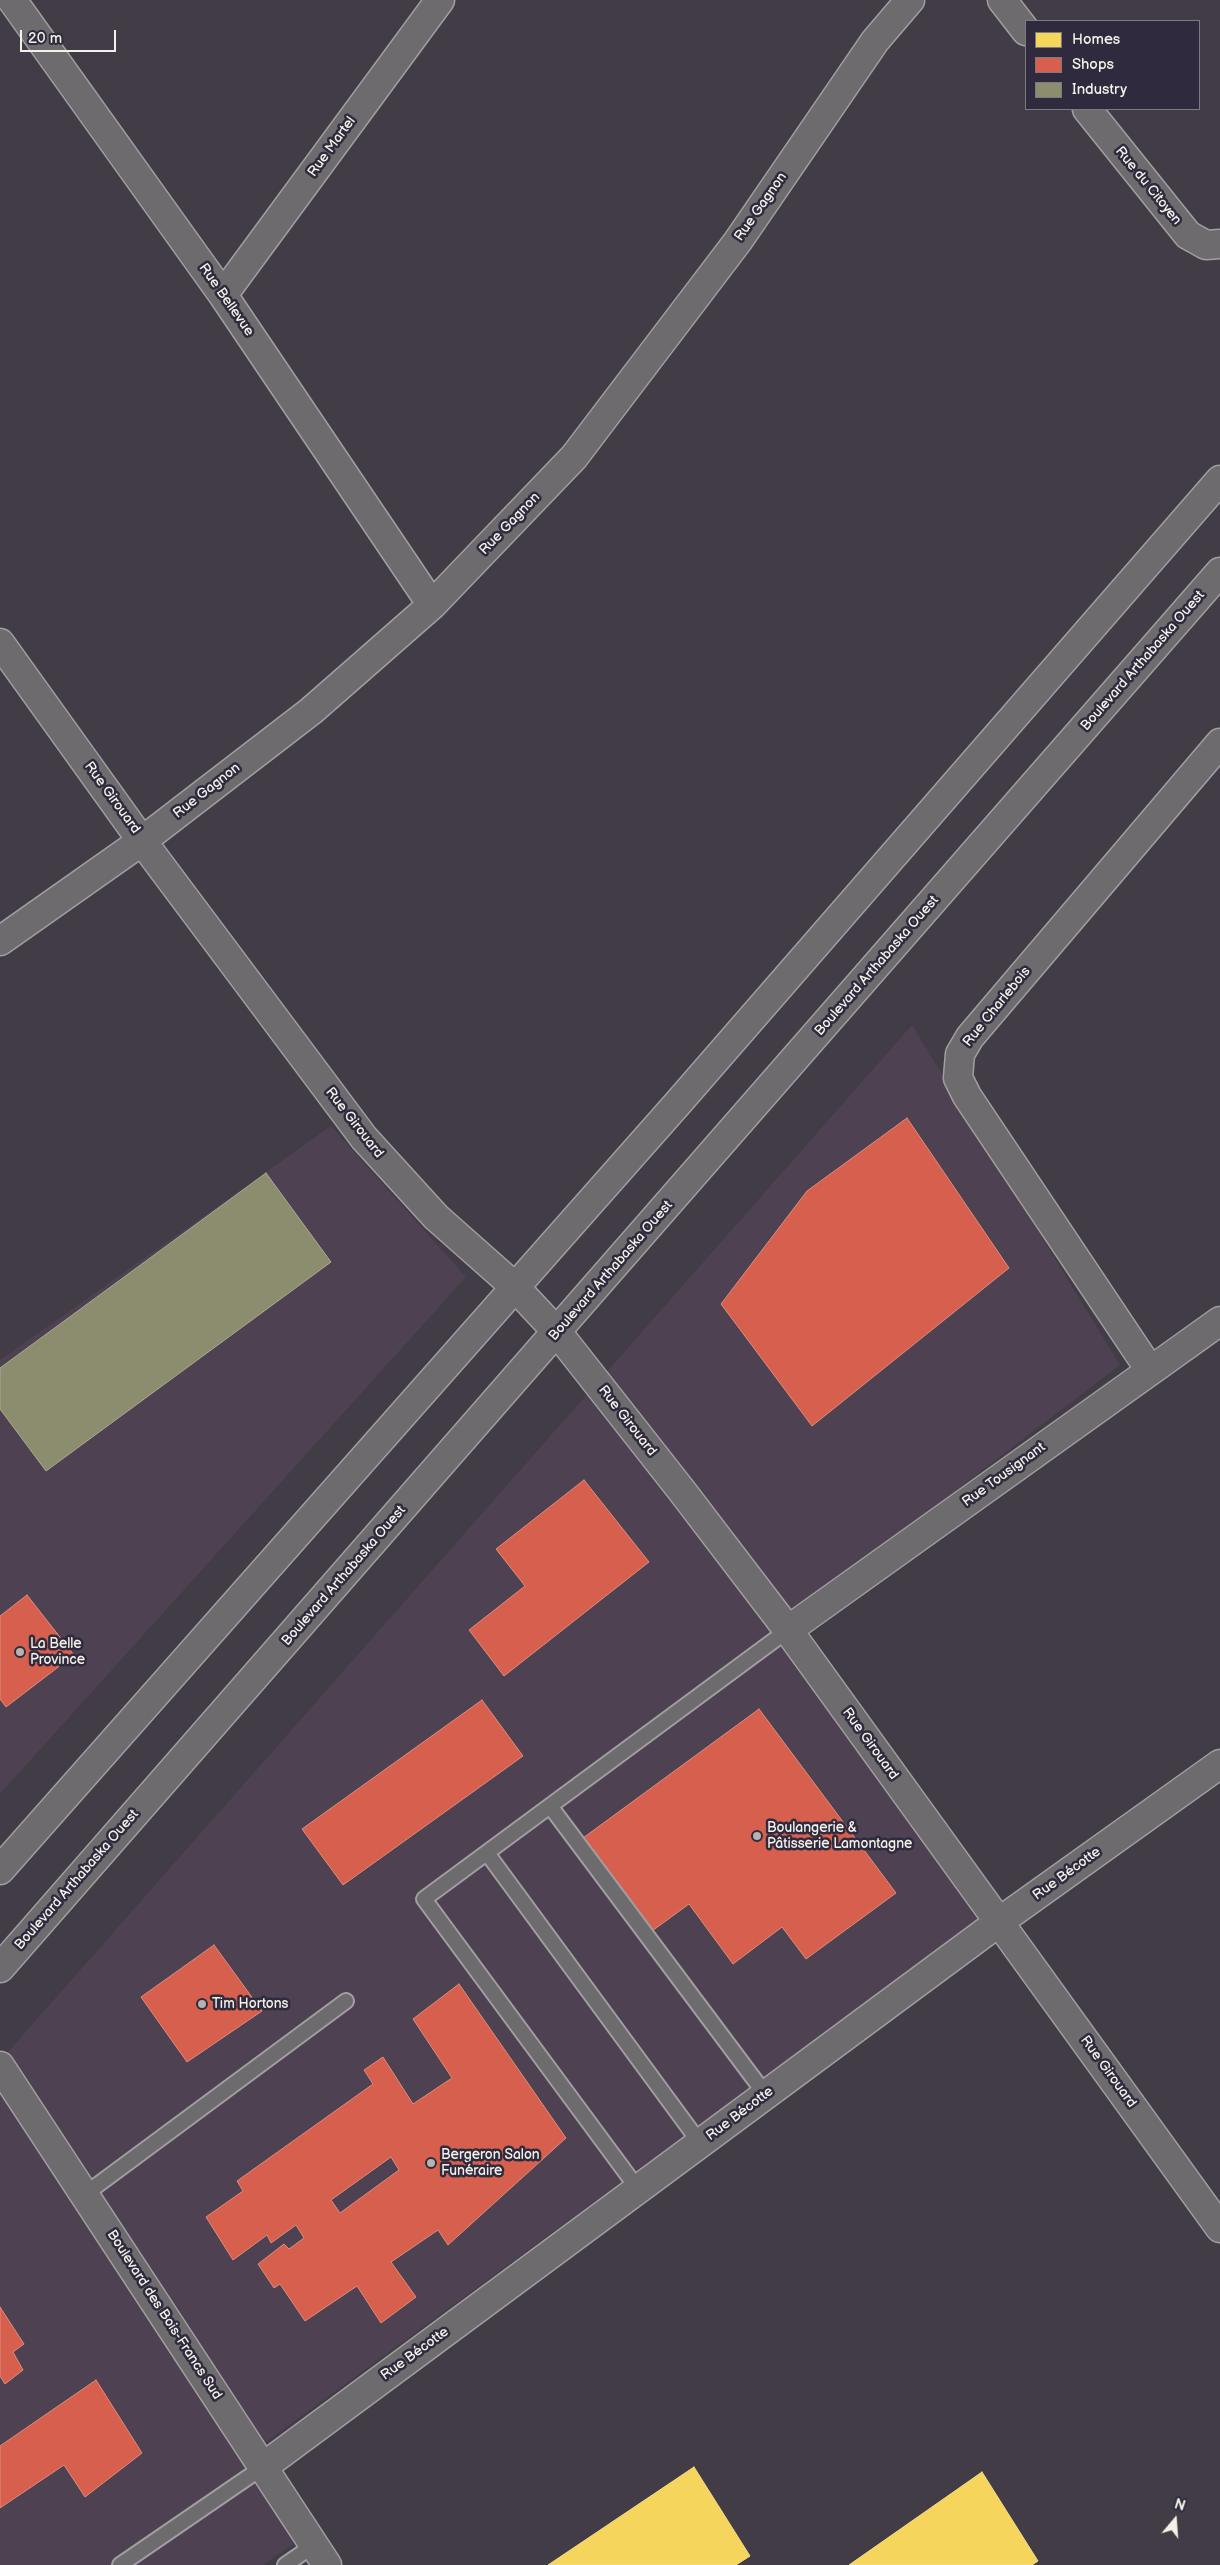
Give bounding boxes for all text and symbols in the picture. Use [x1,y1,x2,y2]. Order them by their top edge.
scale bar [22,20,119,52]
legend [1025,20,1200,110]
text: 20 m [28,29,62,48]
text: Homes [1072,30,1120,49]
text: Shops [1072,55,1114,74]
text: Industry [1072,80,1127,99]
street label: Rue Martel [305,114,359,180]
street label: Rue du Citoyen [1111,143,1185,229]
street label: Rue Gagnon [731,169,791,245]
street label: Rue Bellevue [195,260,257,340]
street label: Rue Gagnon [476,489,544,559]
street label: Boulevard Arthabaska Ouest [1078,587,1208,735]
street label: Rue Girouard [80,759,144,837]
street label: Rue Gagnon [170,760,244,822]
street label: Boulevard Arthabaska Ouest [812,892,942,1040]
street label: Rue Charlebois [960,964,1034,1050]
street label: Rue Girouard [321,1084,387,1162]
street label: Boulevard Arthabaska Ouest [546,1197,676,1345]
street label: Rue Girouard [594,1382,660,1460]
street label: Rue Tousignant [959,1439,1049,1511]
street label: Boulevard Arthabaska Ouest [279,1502,409,1650]
place label: La Belle Province [30,1636,85,1668]
marker: La Belle Province [14,1646,26,1658]
street label: Rue Girouard [838,1705,902,1783]
street label: Boulevard Arthabaska Ouest [12,1806,142,1954]
place label: Boulangerie & Pâtisserie Lamontagne [767,1820,912,1852]
marker: Boulangerie & Pâtisserie Lamontagne [751,1830,763,1842]
street label: Rue Bécotte [1030,1844,1104,1904]
place label: Tim Hortons [212,1996,289,2012]
marker: Tim Hortons [196,1998,208,2010]
street label: Rue Girouard [1076,2033,1140,2111]
street label: Rue Bécotte [703,2083,777,2145]
place label: Bergeron Salon Funéraire [441,2147,540,2180]
marker: Bergeron Salon Funéraire [425,2157,437,2169]
street label: Boulevard des Bois-Francs Sud [103,2227,225,2403]
street label: Rue Bécotte [378,2324,452,2384]
north arrow [1150,2495,1200,2545]
text: N [1172,2496,1187,2515]

